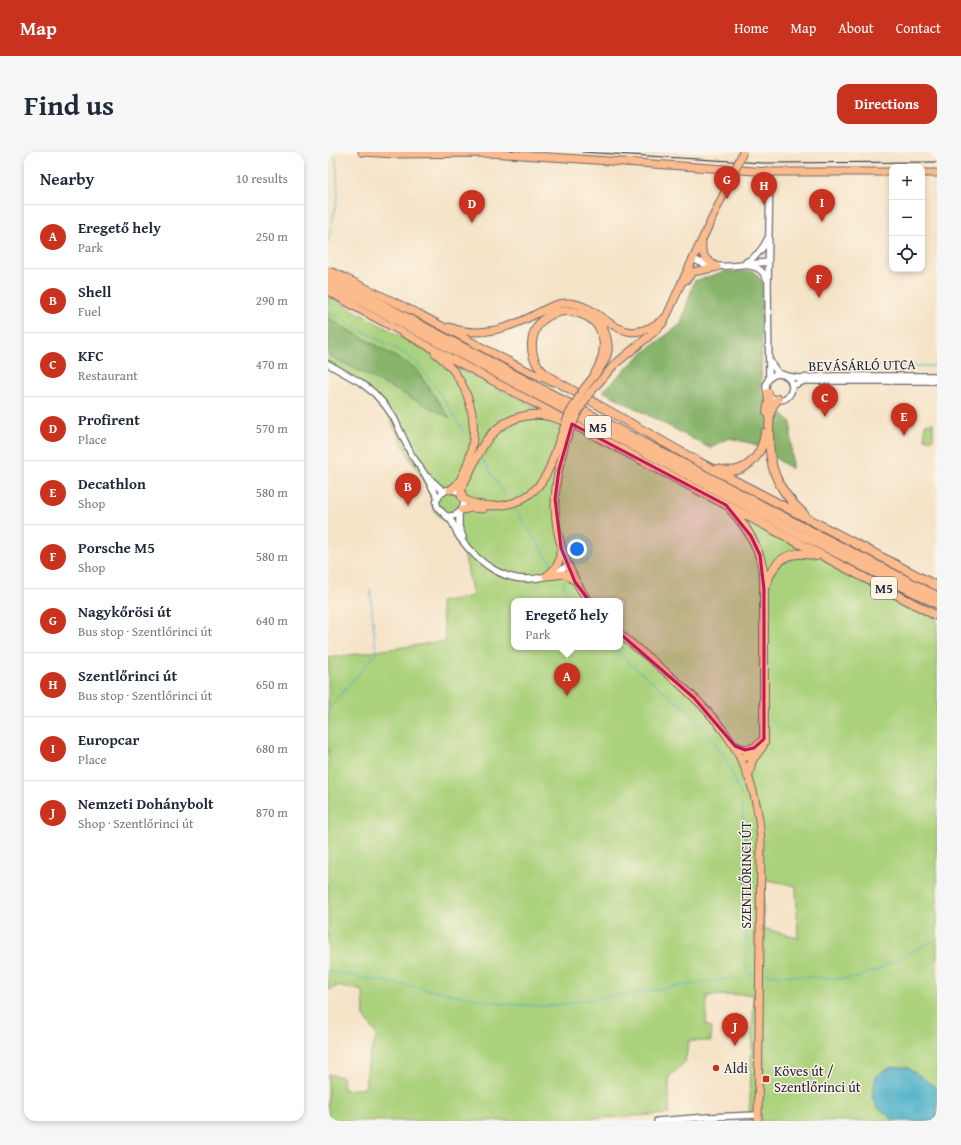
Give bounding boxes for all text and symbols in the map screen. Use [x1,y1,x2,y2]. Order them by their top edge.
text: Map [20,14,57,42]
text: Home [734,18,769,38]
text: Map [791,18,816,38]
text: About [838,18,874,38]
text: Contact [896,18,941,38]
text: Find us [24,84,114,125]
button: Directions [837,84,937,124]
map controls [889,164,925,272]
button: + [889,164,925,200]
text: Nearby [40,166,94,191]
pin: G [714,166,740,199]
text: 10 results [236,169,288,188]
pin: H [751,172,777,205]
pin: I [809,189,835,222]
pin: D [459,190,485,223]
button: − [889,200,925,236]
text: Eregető hely [78,217,161,238]
text: A [49,227,57,246]
text: 250 m [256,227,288,246]
button: locate [889,236,925,272]
text: Park [78,238,103,257]
pin: F [806,265,832,298]
text: Shell [78,281,111,302]
text: B [49,291,57,310]
text: 290 m [256,291,288,310]
text: Fuel [78,302,101,321]
text: KFC [78,345,104,366]
street label: BEVÁSÁRLÓ UTCA [808,354,916,376]
text: C [49,355,57,374]
text: 470 m [256,355,288,374]
text: Restaurant [78,366,138,385]
pin: C [812,384,838,417]
pin: E [891,403,917,436]
text: Profirent [78,409,140,430]
road number: M5 [585,416,611,438]
text: D [49,419,57,438]
text: 570 m [256,419,288,438]
text: Place [78,430,107,449]
text: Decathlon [78,473,146,494]
pin: B [395,473,421,506]
text: E [50,483,56,502]
text: 580 m [256,483,288,502]
text: Shop [78,494,105,513]
text: Porsche M5 [78,537,155,558]
your location [567,539,587,559]
text: F [50,547,56,566]
text: 580 m [256,547,288,566]
text: Shop [78,558,105,577]
road number: M5 [871,577,897,599]
popup [511,598,623,650]
text: Nagykőrösi út [78,601,171,622]
text: Eregető hely [526,604,608,625]
text: G [49,611,57,630]
text: 640 m [256,611,288,630]
text: Bus stop · Szentlőrinci út [78,622,212,641]
text: Park [526,625,551,644]
pin: A [554,663,580,696]
text: Szentlőrinci út [78,665,177,686]
text: H [48,675,58,694]
text: 650 m [256,675,288,694]
text: Bus stop · Szentlőrinci út [78,686,212,705]
text: Europcar [78,729,139,750]
text: I [51,739,55,758]
text: 680 m [256,739,288,758]
text: Place [78,750,107,769]
text: Nemzeti Dohánybolt [78,793,214,814]
text: J [51,803,55,822]
text: 870 m [256,803,288,822]
text: Shop · Szentlőrinci út [78,814,194,833]
street label: SZENTLŐRINCI ÚT [736,821,756,929]
pin: J [722,1013,748,1046]
place label: Aldi [724,1058,748,1078]
place label: Köves út / Szentlőrinci út [774,1061,861,1097]
marker: Aldi [711,1063,721,1073]
marker: Köves út / Szentlőrinci út [761,1074,771,1084]

